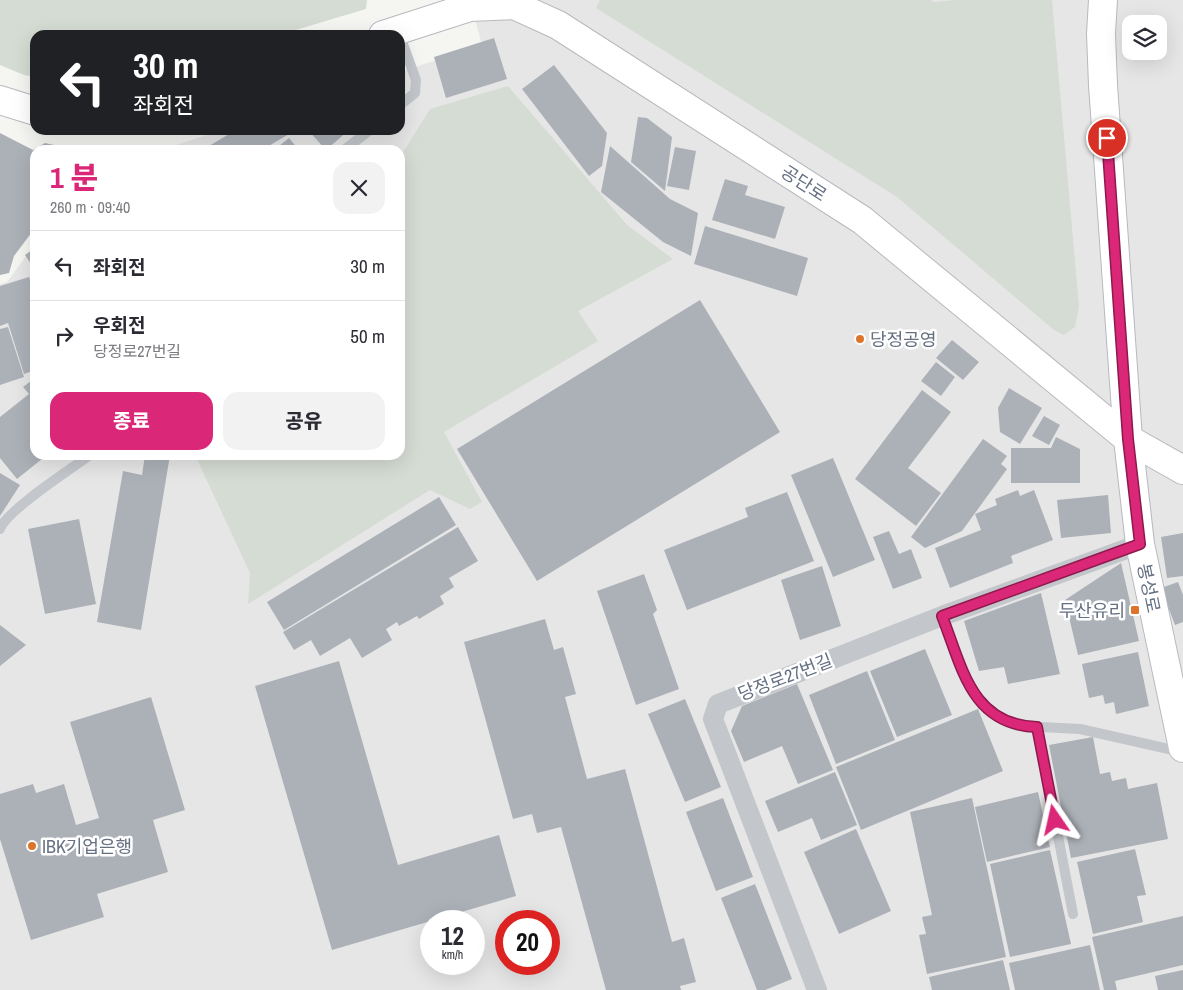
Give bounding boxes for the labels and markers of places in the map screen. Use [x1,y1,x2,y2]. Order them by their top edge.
pin [1086,117,1128,159]
place label: 당정공영 [870,327,936,352]
marker: 당정공영 [854,333,866,345]
place label: 두산유리 [1059,598,1125,623]
marker: 두산유리 [1129,604,1141,616]
place label: IBK기업은행 [42,834,132,859]
marker: IBK기업은행 [26,840,38,852]

